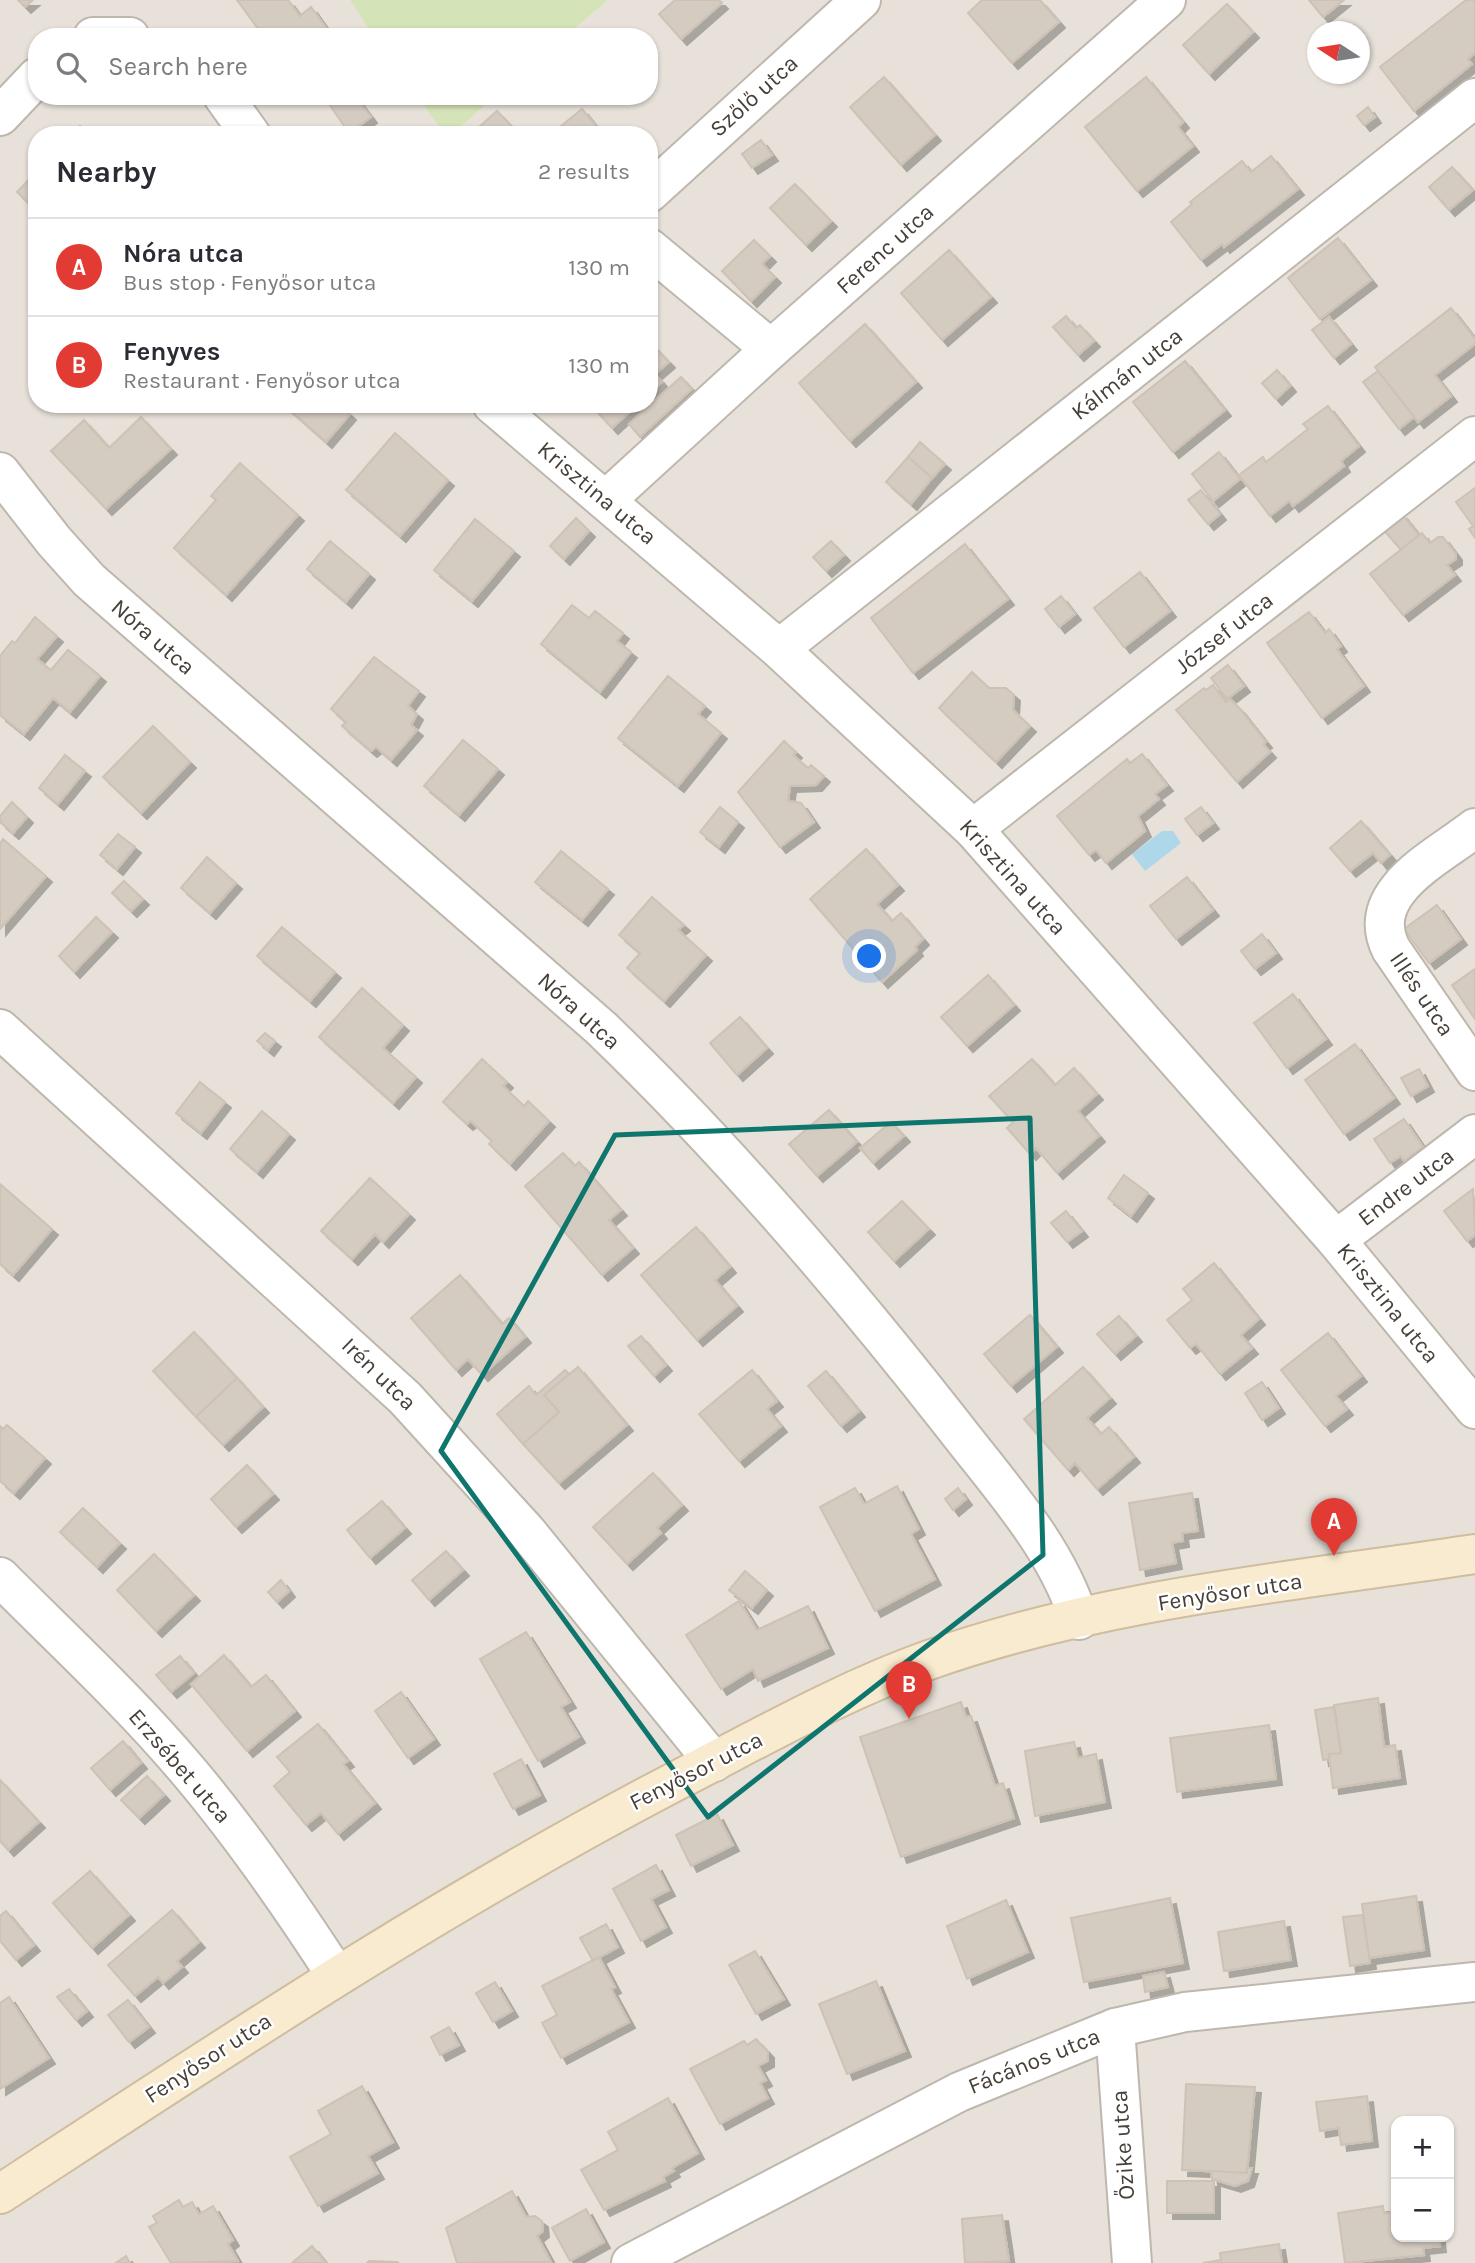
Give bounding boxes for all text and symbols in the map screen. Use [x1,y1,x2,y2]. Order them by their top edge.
north arrow [1307,21,1370,84]
search box [28,28,658,105]
icon: search [52,48,90,86]
street label: Szőlő utca [704,50,804,142]
text: Search here [108,51,248,82]
text: Nearby [56,154,156,190]
text: 2 results [538,158,630,185]
street label: Ferenc utca [831,198,939,300]
text: Nóra utca [123,238,244,269]
text: A [72,254,86,281]
text: 130 m [568,254,630,281]
text: Bus stop · Fenyősor utca [123,269,376,296]
street label: Kálmán utca [1066,322,1188,426]
text: Fenyves [123,336,220,367]
text: B [72,352,86,379]
text: 130 m [568,352,630,379]
text: Restaurant · Fenyősor utca [123,367,401,394]
street label: Krisztina utca [532,435,662,551]
street label: József utca [1170,586,1278,680]
street label: Nóra utca [106,593,200,681]
street label: Krisztina utca [954,813,1072,941]
your location [852,939,886,973]
street label: Illés utca [1384,947,1460,1041]
street label: Nóra utca [532,967,626,1055]
street label: Endre utca [1353,1142,1459,1232]
street label: Krisztina utca [1331,1237,1445,1369]
street label: Irén utca [336,1332,422,1416]
pin: A [1311,1498,1357,1556]
street label: Fenyősor utca [1156,1567,1304,1617]
pin: B [886,1661,932,1719]
street label: Erzsébet utca [123,1703,237,1829]
street label: Fenyősor utca [625,1726,767,1816]
street label: Fenyősor utca [139,2007,277,2109]
street label: Fácános utca [964,2022,1104,2100]
street label: Őzike utca [1106,2089,1140,2201]
map controls [1391,2116,1454,2242]
button: + [1391,2116,1454,2179]
button: − [1391,2179,1454,2242]

